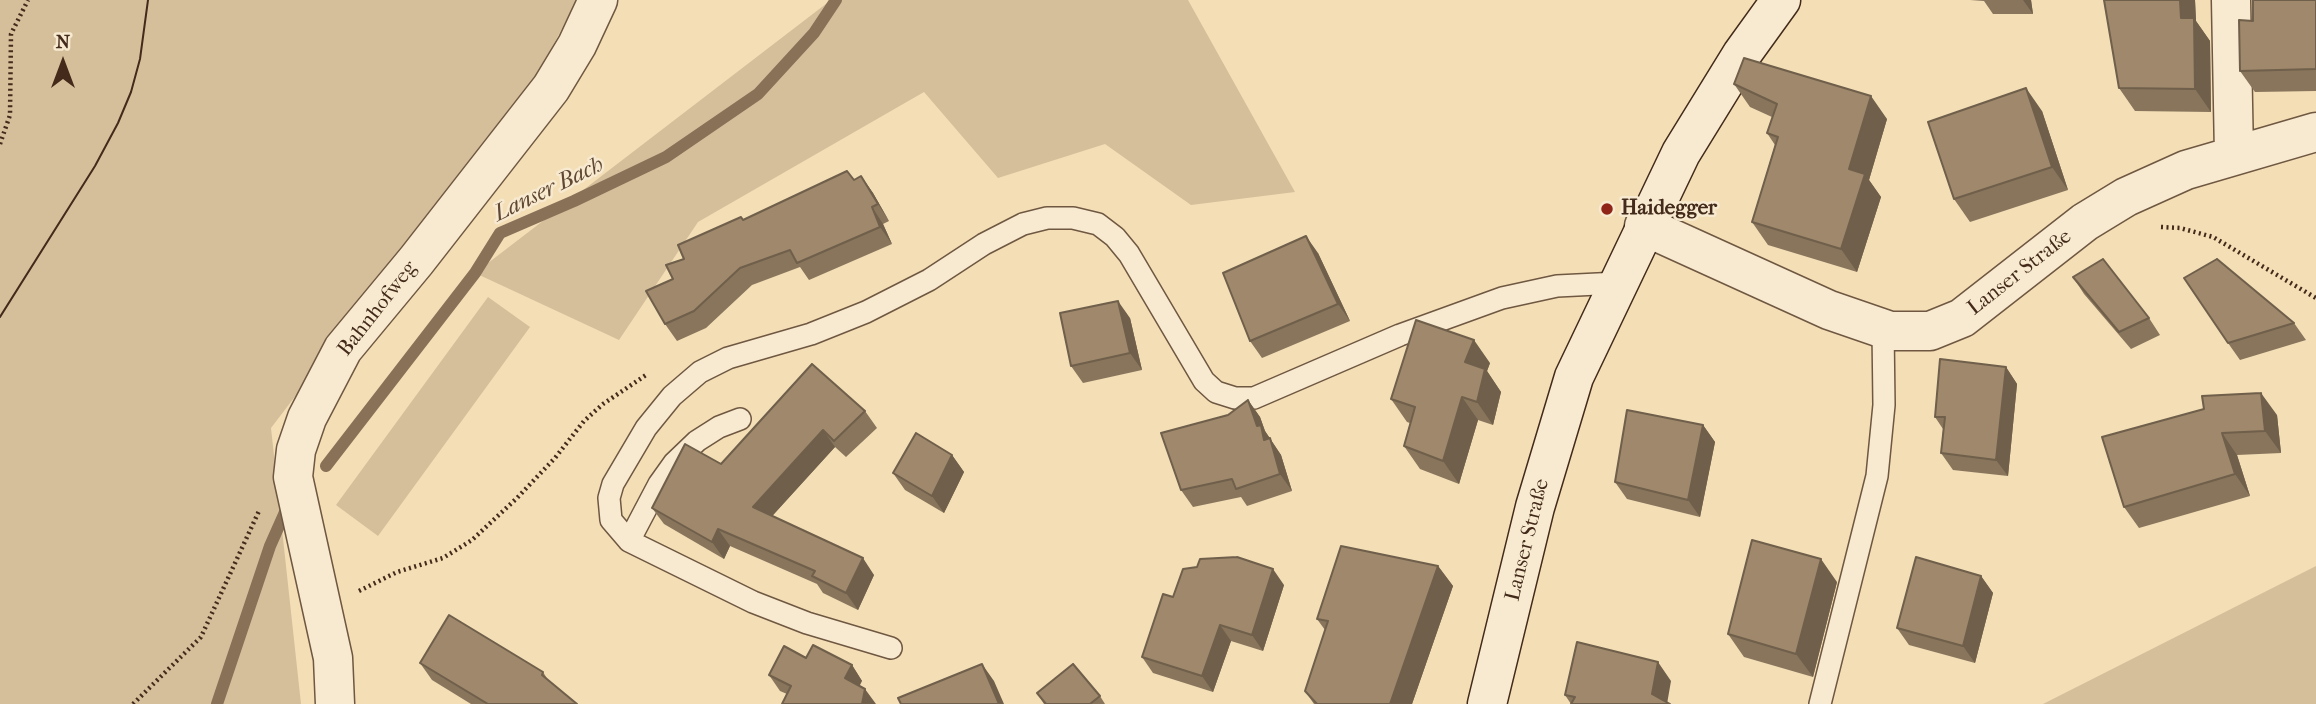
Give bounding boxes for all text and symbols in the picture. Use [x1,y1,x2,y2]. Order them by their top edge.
north arrow [28,28,98,98]
text: N [56,31,70,53]
water label: Lanser Bach [490,152,608,228]
place label: Haidegger [1621,196,1717,222]
marker: Haidegger [1599,201,1615,217]
street label: Lanser Straße [1963,225,2077,321]
street label: Bahnhofweg [333,256,423,362]
street label: Lanser Straße [1501,476,1555,604]

